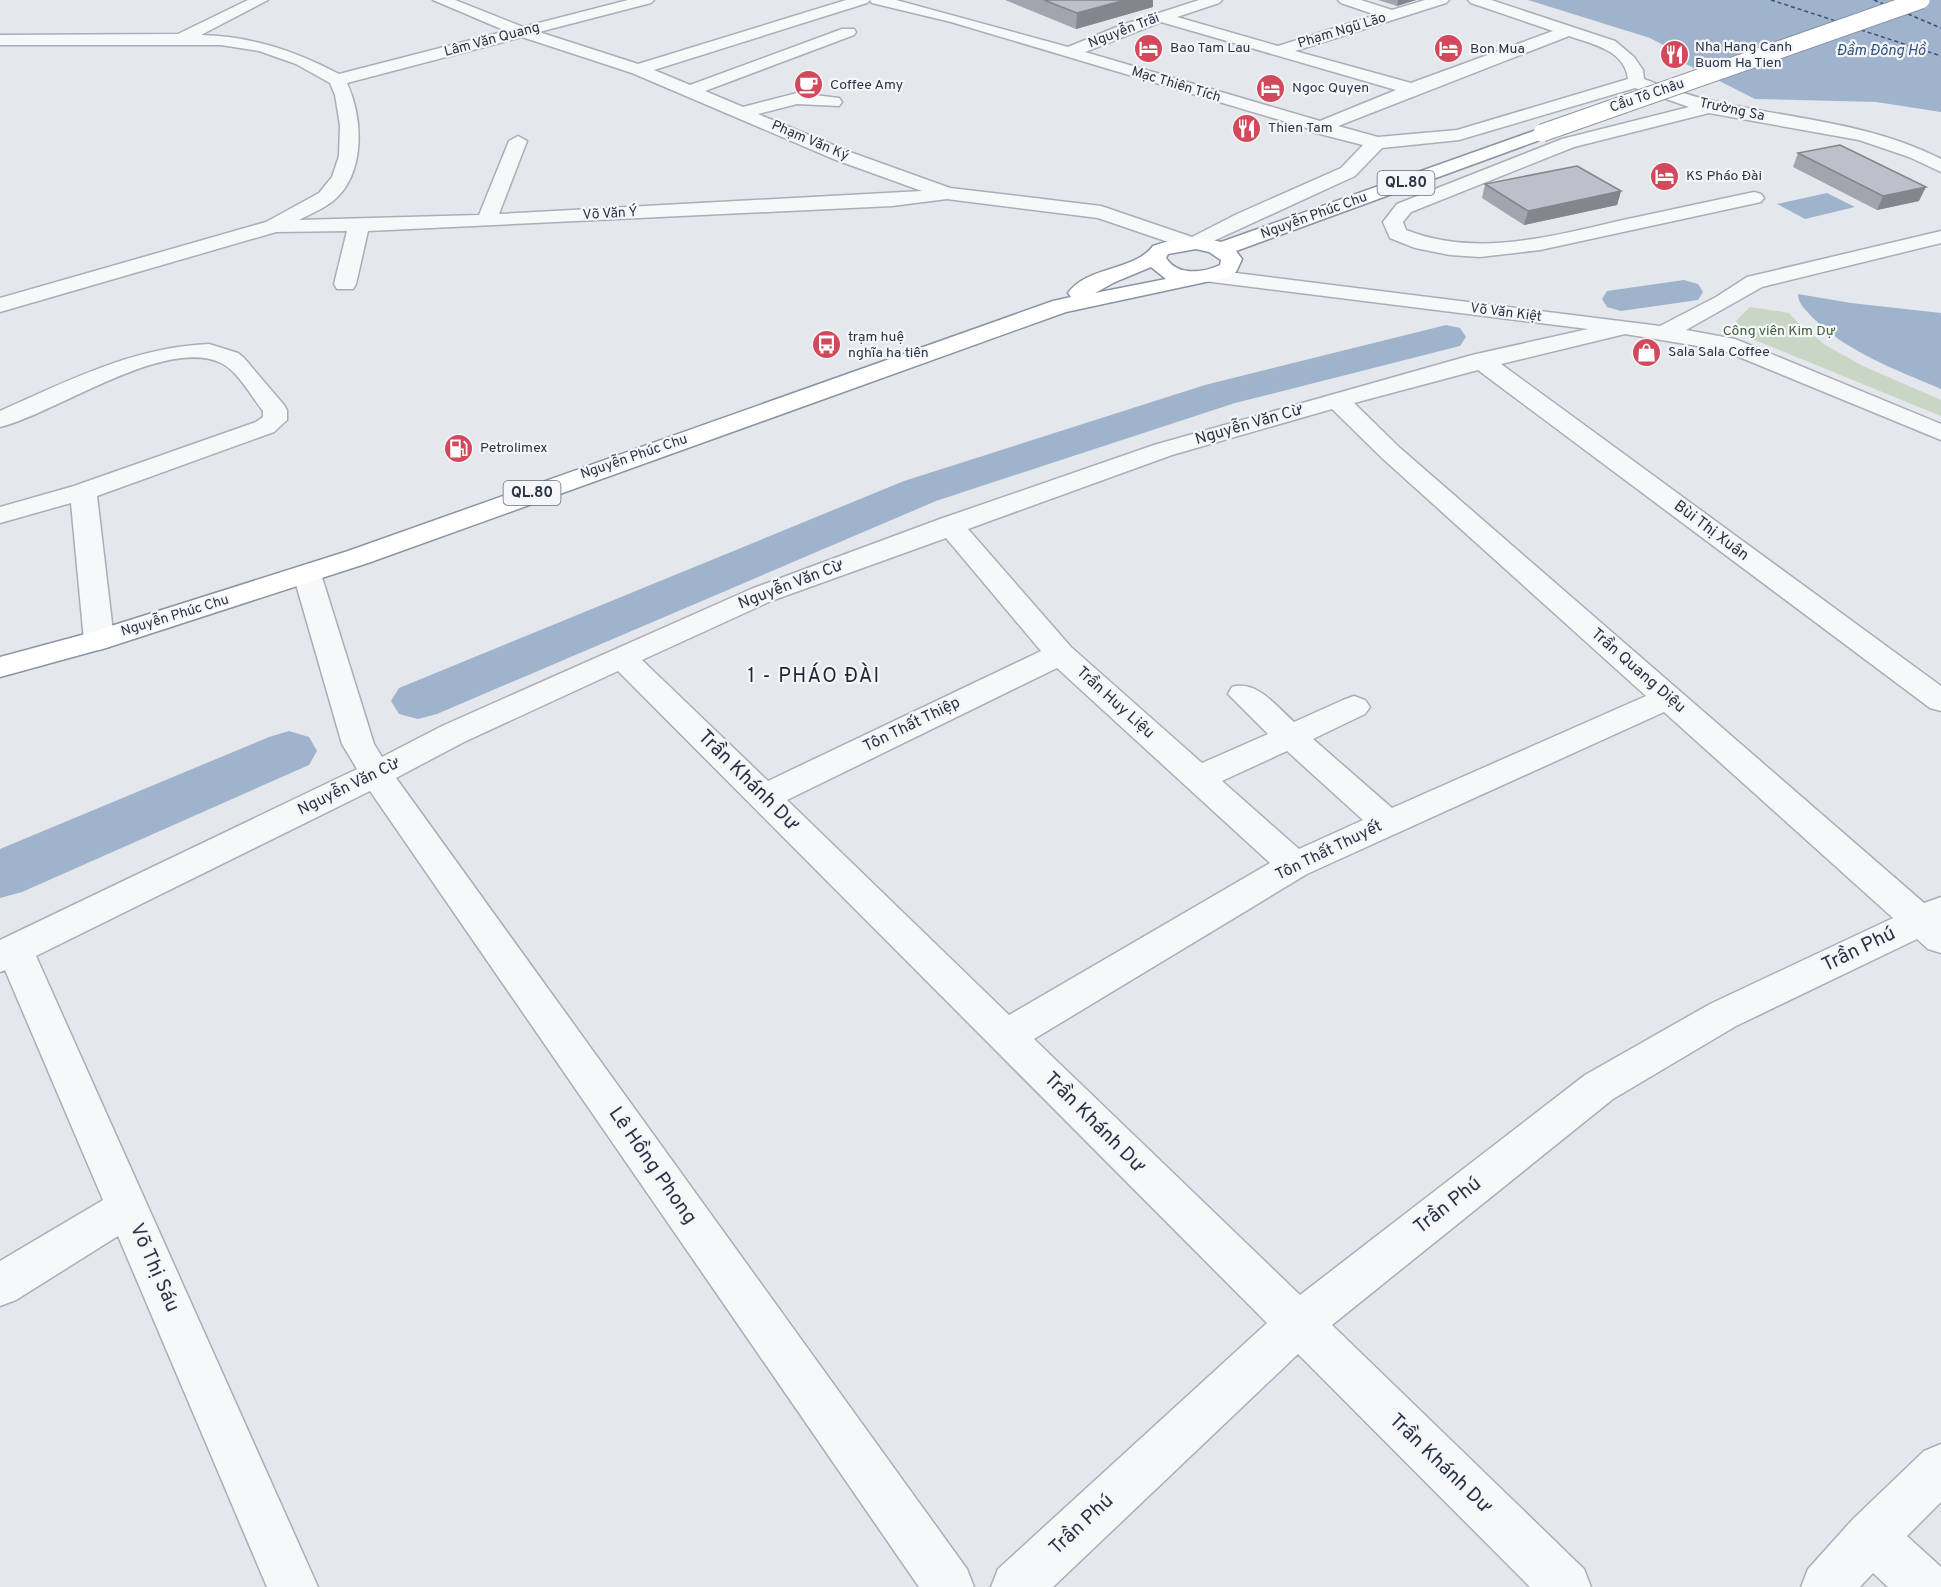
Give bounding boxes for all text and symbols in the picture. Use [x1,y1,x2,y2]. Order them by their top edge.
street label: Nguyễn Trãi [1086,9,1162,52]
street label: Phạm Ngũ Lão [1296,9,1388,53]
street label: Lâm Văn Quang [442,19,542,61]
hotel icon: Bao Tam Lau [1133,32,1165,64]
hotel icon: Bon Mua [1433,33,1465,65]
restaurant icon: Nha Hang Canh Buom Ha Tien [1658,39,1690,71]
place label: Nha Hang Canh Buom Ha Tien [1695,39,1792,72]
place label: Bao Tam Lau [1170,40,1250,57]
place label: Bon Mua [1470,41,1525,58]
water label: Đầm Đông Hồ [1837,41,1928,61]
street label: Mạc Thiên Tích [1129,63,1223,107]
cafe icon: Coffee Amy [793,69,825,101]
hotel icon: Ngoc Quyen [1255,72,1287,104]
street label: Cầu Tô Châu [1608,75,1686,117]
place label: Coffee Amy [830,77,903,94]
place label: Ngoc Quyen [1292,80,1369,97]
street label: Trường Sa [1698,95,1766,125]
restaurant icon: Thien Tam [1231,112,1263,144]
street label: Phạm Văn Ký [769,117,851,165]
place label: Thien Tam [1268,120,1333,137]
hotel icon: KS Pháo Đài [1649,160,1681,192]
place label: KS Pháo Đài [1686,168,1762,185]
road number: QL.80 [1378,171,1434,195]
street label: Nguyễn Phúc Chu [1258,188,1370,243]
street label: Võ Văn Ý [582,203,638,224]
street label: Võ Văn Kiệt [1469,300,1543,326]
park label: Công viên Kim Dự [1723,323,1836,340]
bus stop icon: trạm huệ nghĩa ha tiên [811,329,843,361]
place label: trạm huệ nghĩa ha tiên [848,329,929,362]
shop icon: Sala Sala Coffee [1631,336,1663,368]
place label: Sala Sala Coffee [1668,344,1770,361]
street label: Nguyễn Văn Cừ [1192,398,1305,450]
street label: Nguyễn Phúc Chu [578,430,690,483]
fuel station icon: Petrolimex [443,432,475,464]
place label: Petrolimex [480,440,548,457]
road number: QL.80 [504,481,560,505]
street label: Bùi Thị Xuân [1669,496,1753,566]
street label: Nguyễn Văn Cừ [735,554,846,614]
street label: Nguyễn Phúc Chu [119,591,231,641]
street label: Trần Quang Diệu [1587,624,1690,718]
district label: 1 - PHÁO ĐÀI [747,662,881,690]
street label: Trần Huy Liệu [1072,662,1159,743]
street label: Tôn Thất Thiệp [860,692,964,757]
street label: Trần Khánh Dư [692,724,805,838]
street label: Nguyễn Văn Cừ [294,752,403,820]
street label: Tôn Thất Thuyết [1272,816,1386,885]
street label: Trần Phú [1817,920,1900,979]
street label: Trần Khánh Dư [1038,1066,1151,1180]
street label: Lê Hồng Phong [602,1102,703,1230]
street label: Trần Phú [1408,1171,1487,1241]
street label: Võ Thị Sáu [123,1220,185,1316]
street label: Trần Khánh Dư [1383,1408,1498,1520]
street label: Trần Phú [1044,1488,1120,1561]

